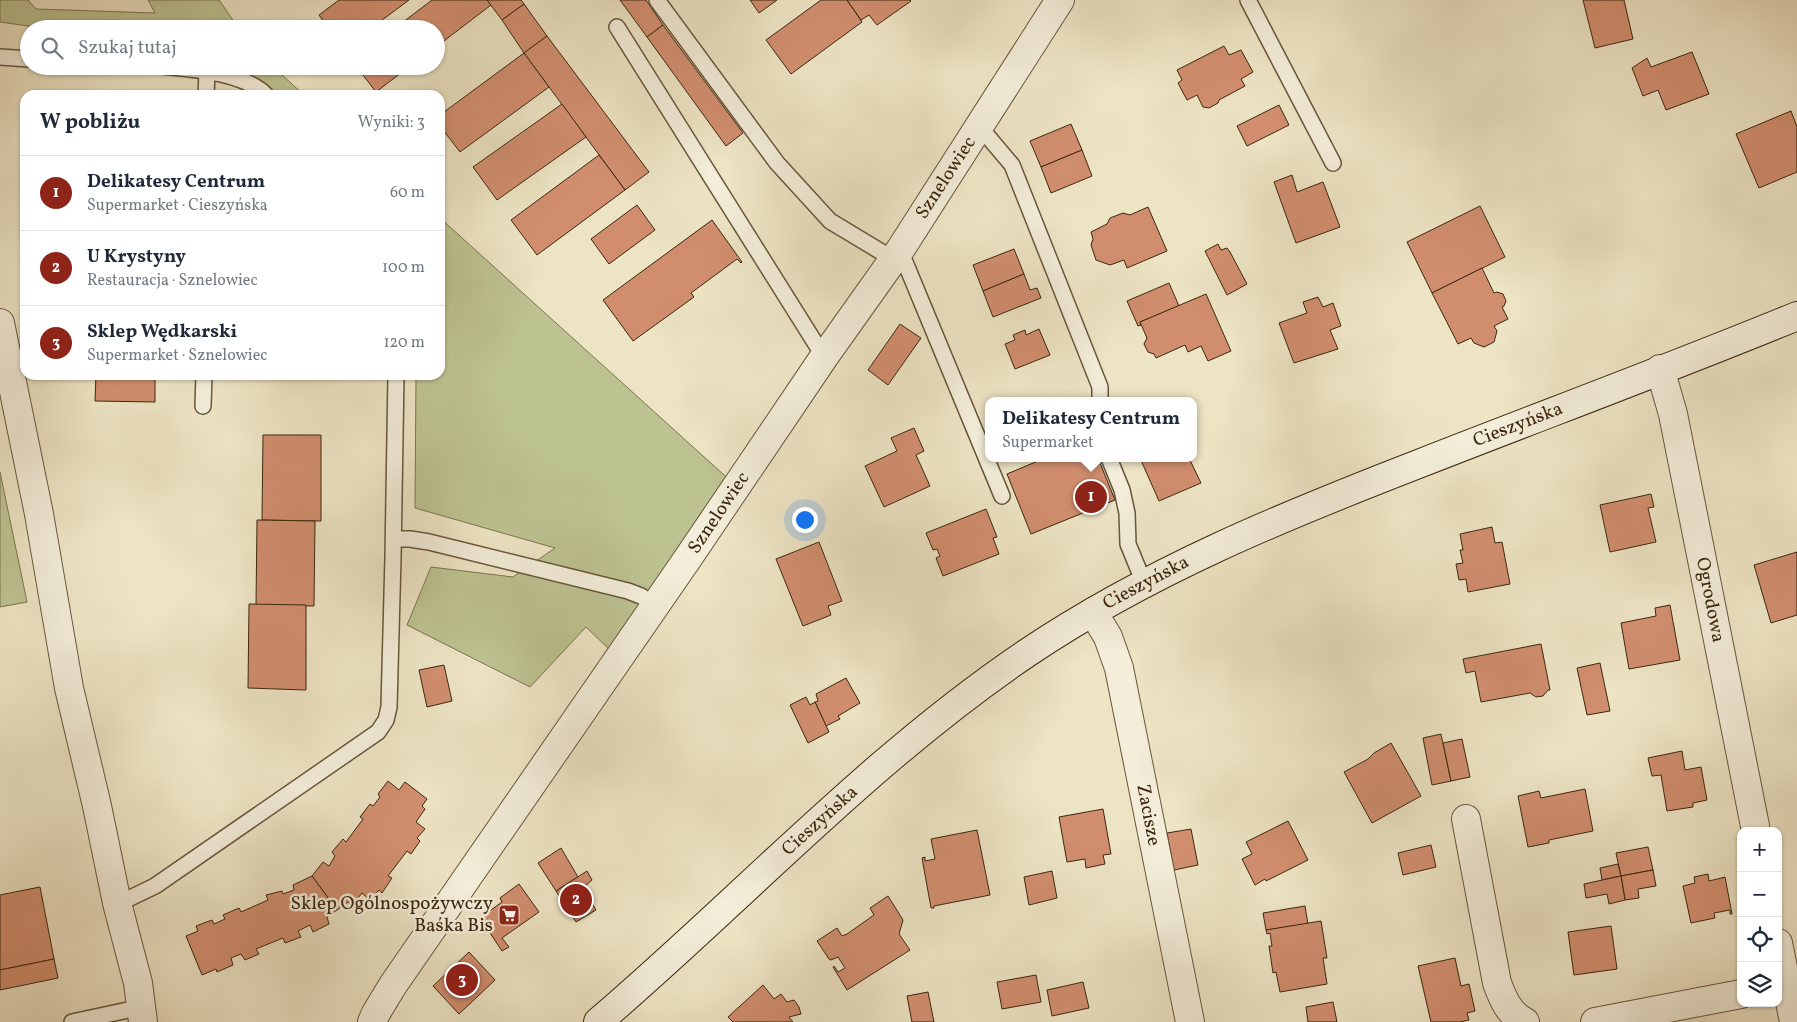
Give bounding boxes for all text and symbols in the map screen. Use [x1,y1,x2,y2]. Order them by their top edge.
search box [20,20,445,75]
icon: search [38,34,66,62]
text: Szukaj tutaj [78,35,177,61]
text: W pobliżu [40,108,140,137]
text: Wyniki: 3 [358,112,425,134]
street label: Sznelowiec [910,132,982,224]
text: Delikatesy Centrum [87,169,265,195]
text: 1 [53,182,59,204]
text: 60 m [390,182,425,204]
text: Supermarket · Cieszyńska [87,195,268,217]
text: U Krystyny [87,244,186,270]
text: 2 [52,257,60,279]
text: 100 m [382,257,425,279]
text: Restauracja · Sznelowiec [87,270,258,292]
text: Sklep Wędkarski [87,319,237,345]
text: 3 [52,332,60,354]
text: 120 m [383,332,425,354]
text: Supermarket · Sznelowiec [87,345,267,367]
street label: Cieszyńska [1469,396,1567,454]
popup [985,397,1197,462]
text: Delikatesy Centrum [1002,406,1180,432]
text: Supermarket [1002,432,1094,454]
street label: Sznelowiec [682,467,756,559]
pin: 1 [1075,478,1107,516]
your location [792,507,818,533]
street label: Cieszyńska [1098,549,1194,617]
street label: Ogrodowa [1689,555,1731,645]
street label: Cieszyńska [776,780,864,862]
street label: Zacisze [1129,782,1167,848]
map controls [1737,827,1782,1007]
button: + [1737,827,1782,872]
button: − [1737,872,1782,917]
pin: 2 [560,881,592,919]
place label: Sklep Ogólnospożywczy Baśka Bis [290,891,493,939]
supermarket icon: Sklep Ogólnospożywczy Baśka Bis [497,903,521,927]
button: locate [1737,917,1782,962]
pin: 3 [446,961,478,999]
button: layers [1737,962,1782,1007]

